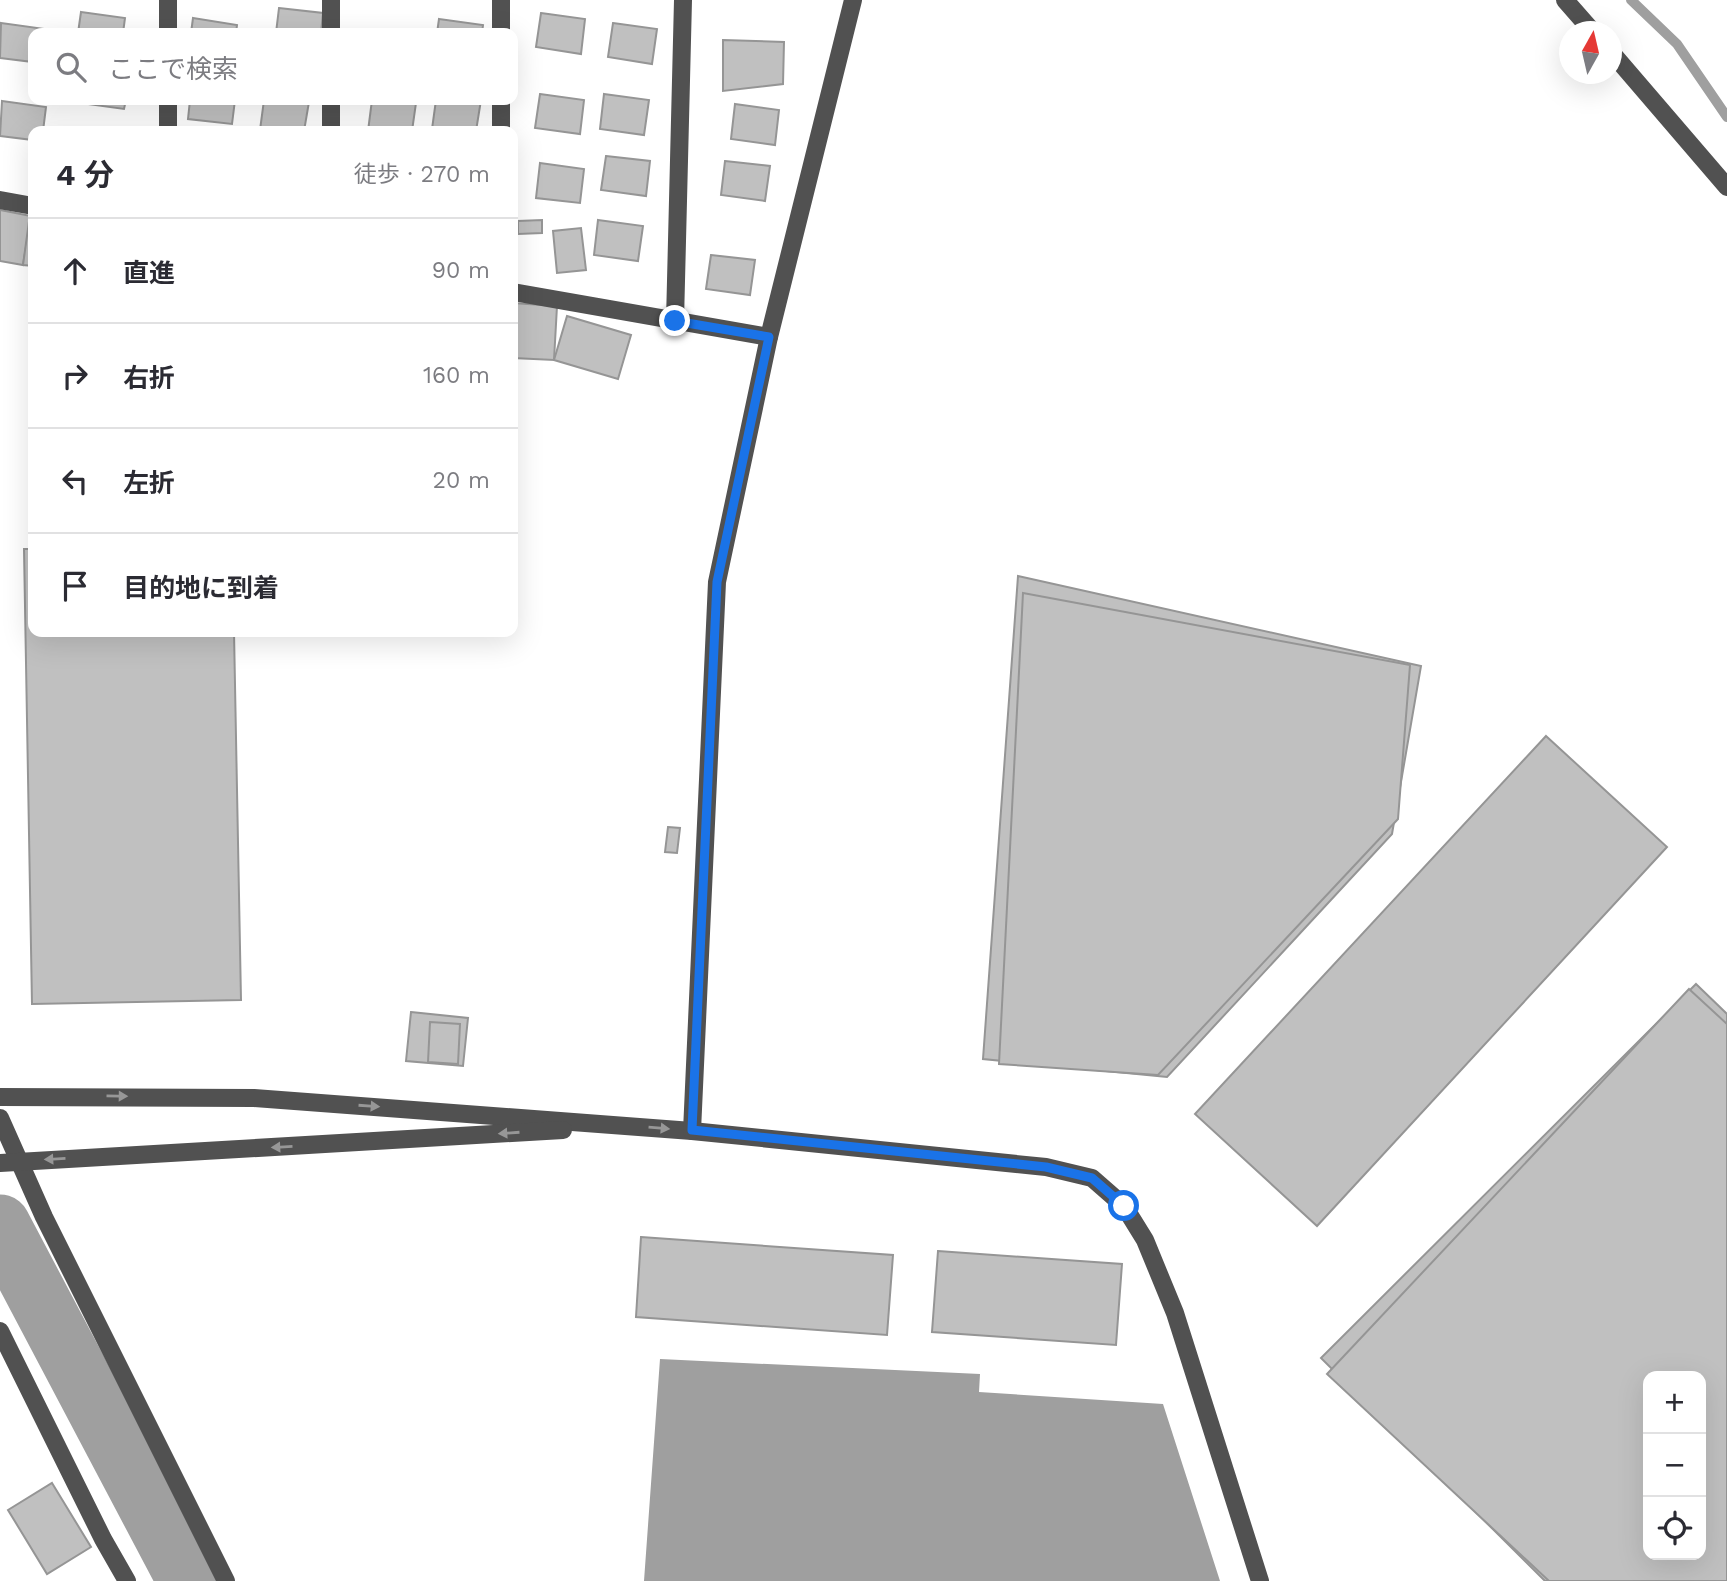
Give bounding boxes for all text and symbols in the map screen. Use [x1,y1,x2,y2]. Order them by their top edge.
north arrow [1559,21,1622,84]
search box [28,28,518,105]
icon: search [52,48,90,86]
text: ここで検索 [108,54,238,84]
text: 4 分 [56,157,114,192]
text: 徒歩 · 270 m [354,161,490,188]
icon: ahead [56,252,94,290]
text: 90 m [432,257,490,284]
text: 直進 [123,258,175,288]
route end [659,305,690,336]
icon: right [56,357,94,395]
text: 160 m [423,362,490,389]
text: 右折 [123,363,175,393]
icon: left [56,462,94,500]
text: 20 m [433,467,490,494]
text: 左折 [123,468,175,498]
icon: arrive [56,567,94,605]
text: 目的地に到着 [123,573,279,603]
one-way arrow [106,1090,128,1102]
one-way arrow [358,1101,380,1112]
one-way arrow [648,1123,670,1134]
one-way arrow [498,1128,520,1139]
one-way arrow [271,1142,293,1153]
one-way arrow [44,1154,66,1165]
route start [1108,1190,1139,1221]
map controls [1643,1371,1706,1560]
button: + [1643,1371,1706,1434]
button: − [1643,1434,1706,1497]
button: locate [1643,1497,1706,1560]

